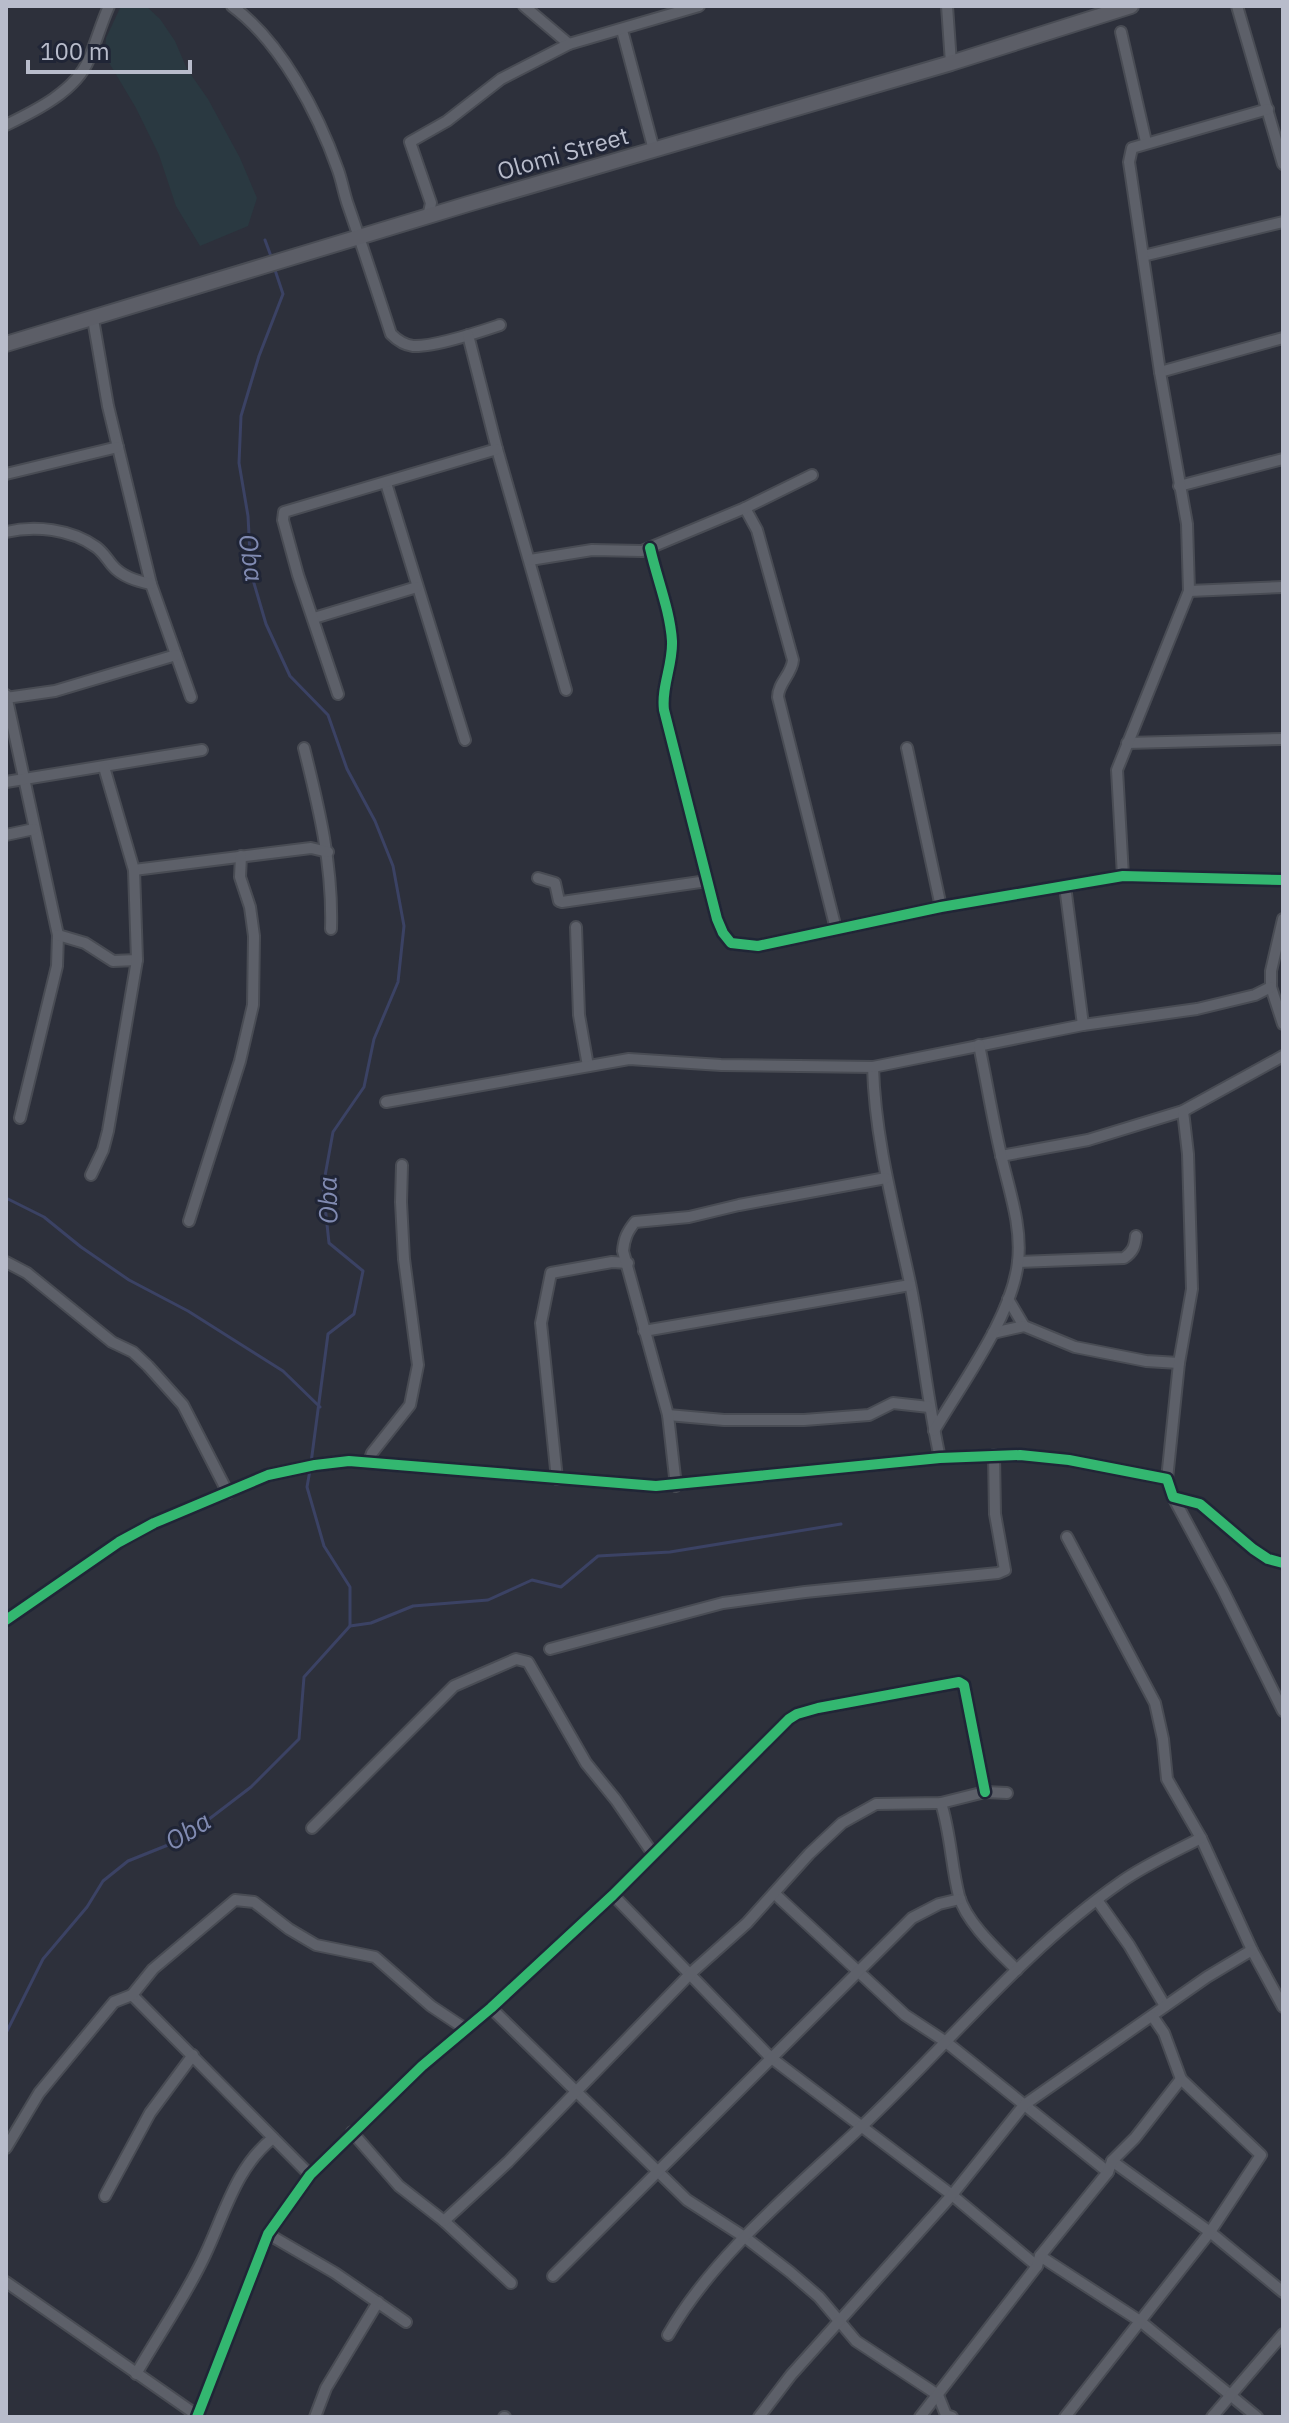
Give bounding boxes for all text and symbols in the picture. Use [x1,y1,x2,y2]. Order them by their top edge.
scale bar [28,24,190,74]
text: 100 m [40,35,110,67]
street label: Olomi Street [493,119,632,187]
water label: Oba [231,532,273,584]
water label: Oba [310,1176,344,1224]
water label: Oba [158,1803,217,1857]

